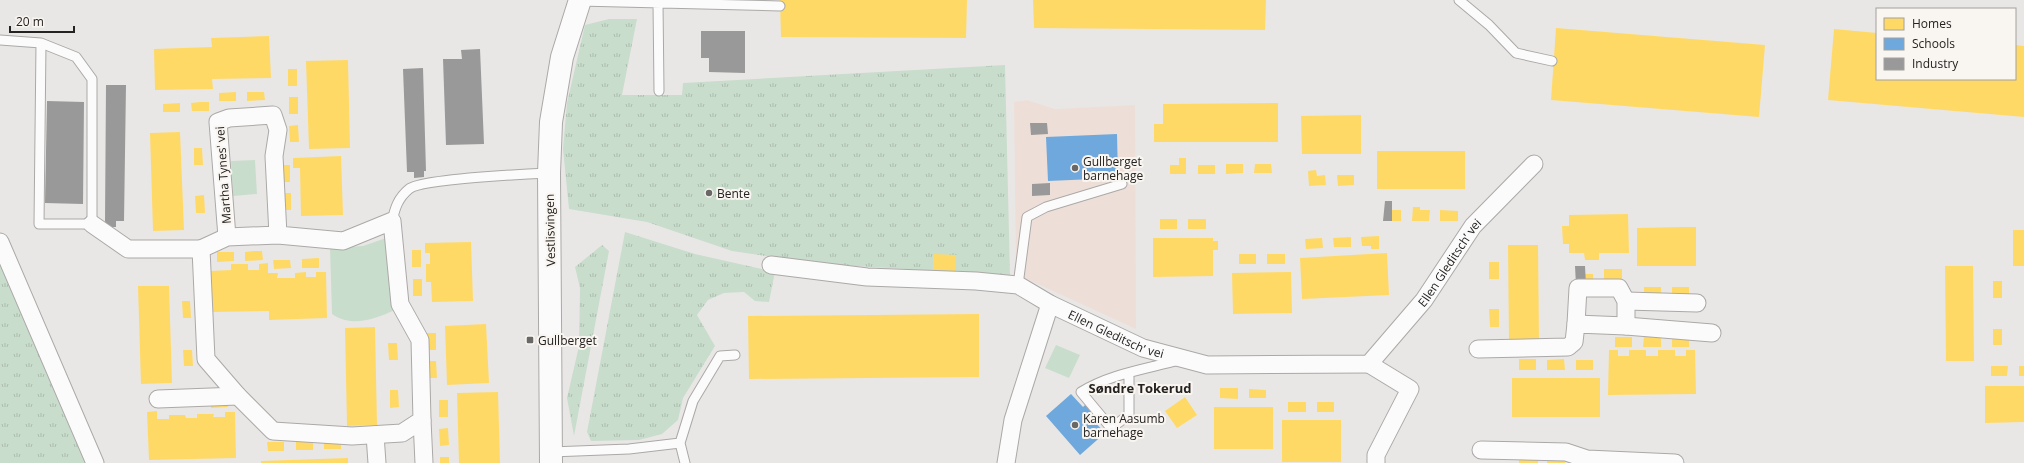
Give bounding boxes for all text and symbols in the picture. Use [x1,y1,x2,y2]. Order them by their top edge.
scale bar [10,8,74,34]
legend [1876,8,2016,80]
text: 20 m [16,13,44,30]
text: Homes [1912,15,1952,32]
text: Schools [1912,35,1955,52]
text: Industry [1912,55,1959,72]
street label: Martha Tynes' vei [211,126,235,224]
place label: Gullberget barnehage [1083,153,1144,184]
marker: Gullberget barnehage [1070,163,1080,173]
place label: Bente [717,185,750,202]
marker: Bente [704,188,714,198]
street label: Vestlisvingen [541,194,559,266]
street label: Ellen Gleditsch’ vei [1414,214,1485,310]
street label: Ellen Gleditsch’ vei [1066,305,1166,362]
place label: Gullberget [538,332,597,349]
marker: Gullberget [525,335,535,345]
district label: Søndre Tokerud [1089,379,1191,397]
place label: Karen Aasumb barnehage [1083,410,1165,441]
marker: Karen Aasumb barnehage [1070,420,1080,430]

